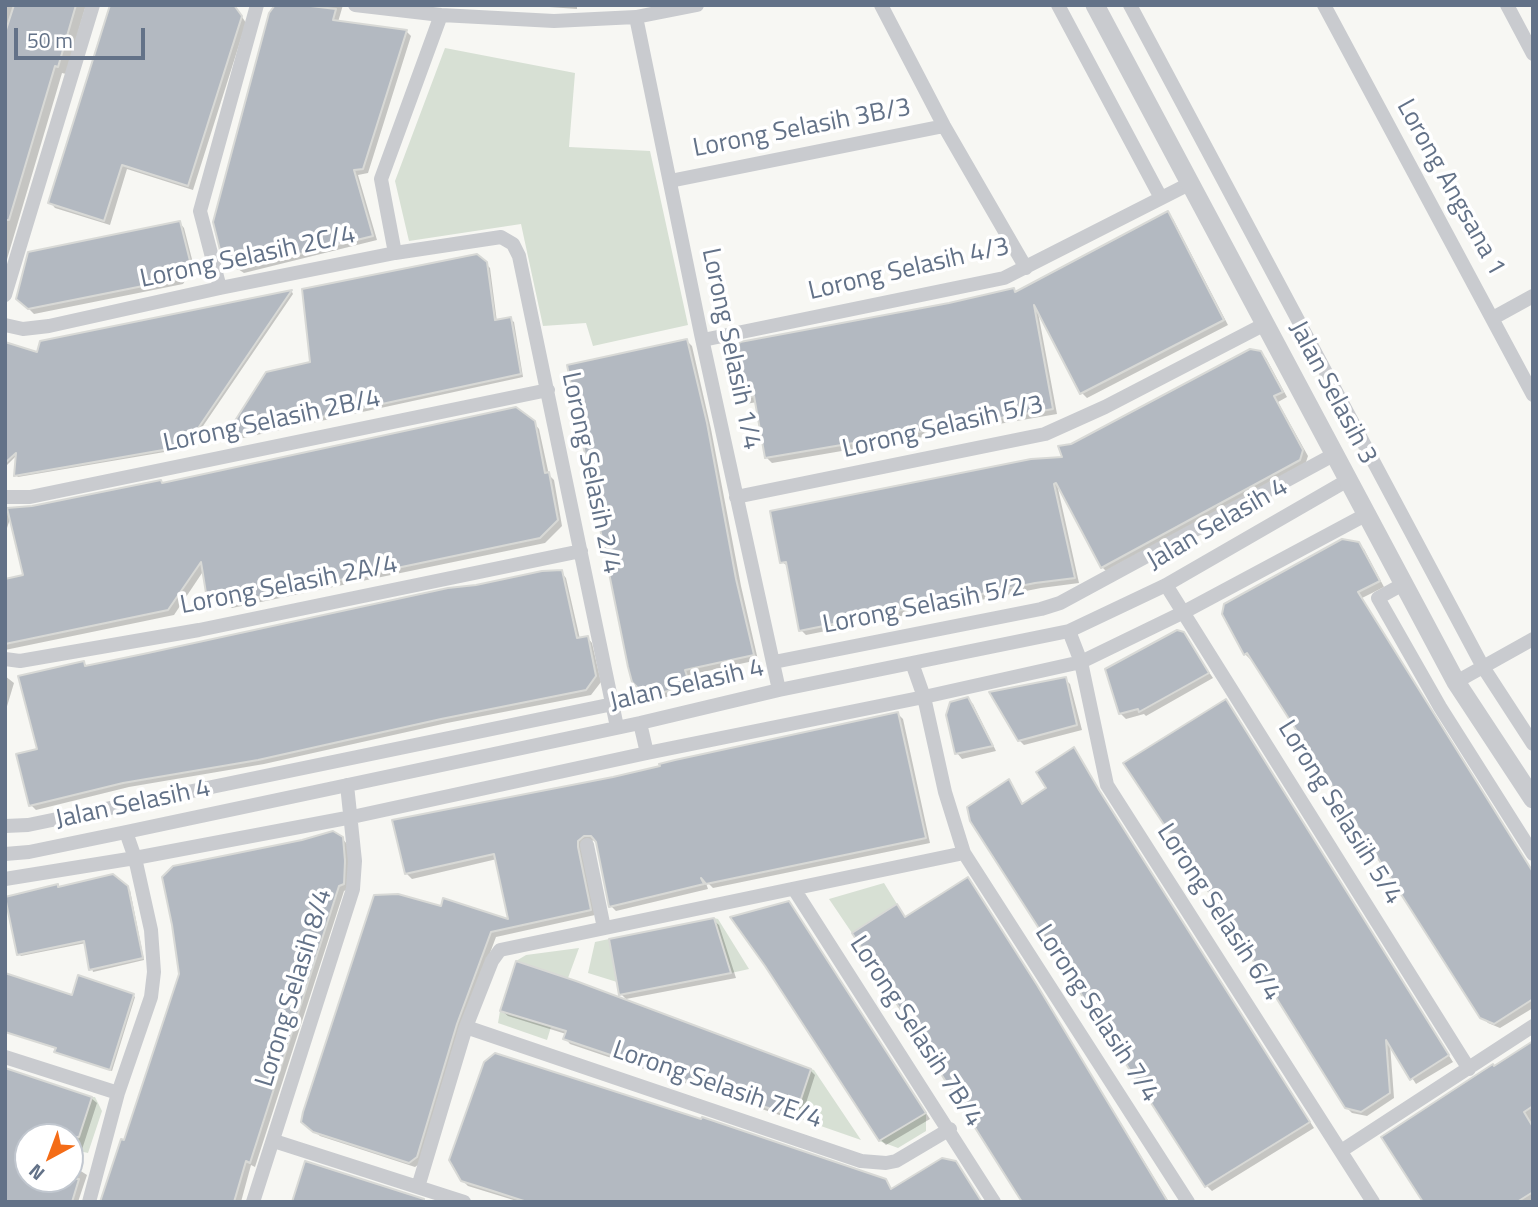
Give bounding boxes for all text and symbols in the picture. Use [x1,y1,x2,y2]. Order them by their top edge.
scale bar [18,14,149,58]
text: 50 m [27,24,73,56]
street label: Lorong Selasih 3B/3 [690,93,914,165]
street label: Lorong Angsana 1 [1389,94,1511,282]
street label: Lorong Selasih 2C/4 [138,220,358,296]
street label: Lorong Selasih 4/3 [806,232,1012,308]
street label: Lorong Selasih 1/4 [693,245,767,453]
street label: Jalan Selasih 3 [1281,316,1383,470]
street label: Lorong Selasih 2/4 [553,369,627,577]
street label: Lorong Selasih 2B/4 [161,384,383,460]
street label: Lorong Selasih 5/3 [840,390,1046,466]
street label: Jalan Selasih 4 [1142,472,1294,578]
street label: Lorong Selasih 2A/4 [178,550,400,622]
street label: Lorong Selasih 5/2 [820,572,1028,642]
street label: Jalan Selasih 4 [607,653,767,719]
street label: Lorong Selasiih 5/4 [1270,715,1408,911]
street label: Jalan Selasih 4 [53,773,213,837]
street label: Lorong Selasih 6/4 [1149,818,1287,1008]
street label: Lorong Selasih 8/4 [250,885,340,1091]
street label: Lorong Selasih 7/4 [1027,919,1165,1109]
street label: Lorong Selasih 7B/4 [842,931,988,1133]
street label: Lorong Selasih 7E/4 [608,1036,826,1136]
north arrow [14,1123,84,1193]
text: N [22,1157,51,1188]

